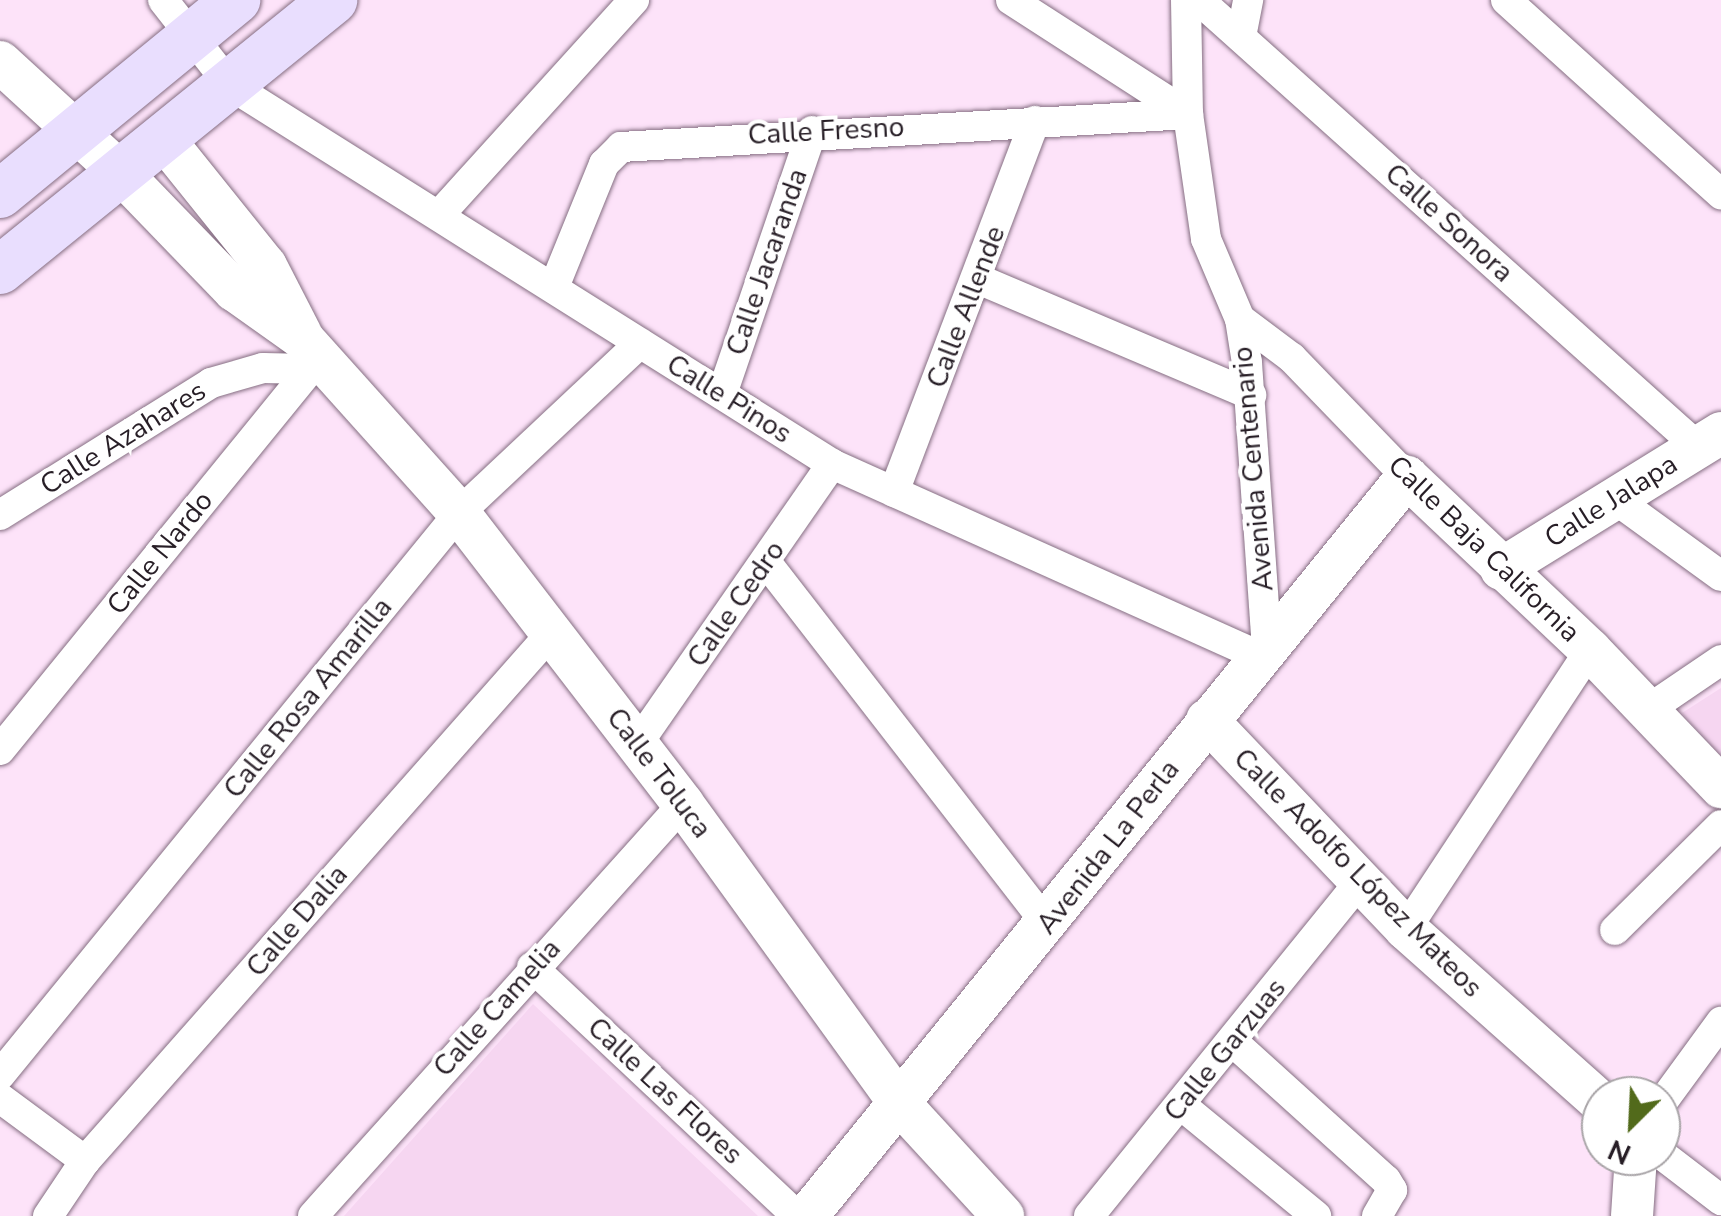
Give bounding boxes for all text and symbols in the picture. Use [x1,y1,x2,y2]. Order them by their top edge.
street label: Calle Fresno [747,110,905,152]
street label: Calle Sonora [1378,157,1520,289]
street label: Calle Jacaranda [719,164,815,360]
street label: Calle Allende [920,221,1012,393]
street label: Avenida Centenario [1226,345,1280,593]
street label: Calle Pinos [660,347,798,451]
street label: Calle Azahares [34,374,212,502]
street label: Calle Jalapa [1539,447,1683,555]
street label: Calle Baja California [1381,449,1587,649]
street label: Calle Nardo [100,485,220,621]
street label: Calle Cedro [680,534,792,674]
street label: Calle Rosa Amarilla [217,591,399,805]
street label: Calle Toluca [599,702,719,844]
street label: Calle Adolfo López Mateos [1227,742,1489,1004]
street label: Avenida La Perla [1030,753,1186,941]
street label: Calle Dalia [239,858,355,984]
street label: Calle Camelia [426,932,568,1084]
street label: Calle Garzuas [1157,972,1293,1128]
street label: Calle Las Flores [581,1011,749,1171]
north arrow [1581,1076,1681,1176]
text: N [1602,1130,1637,1173]

